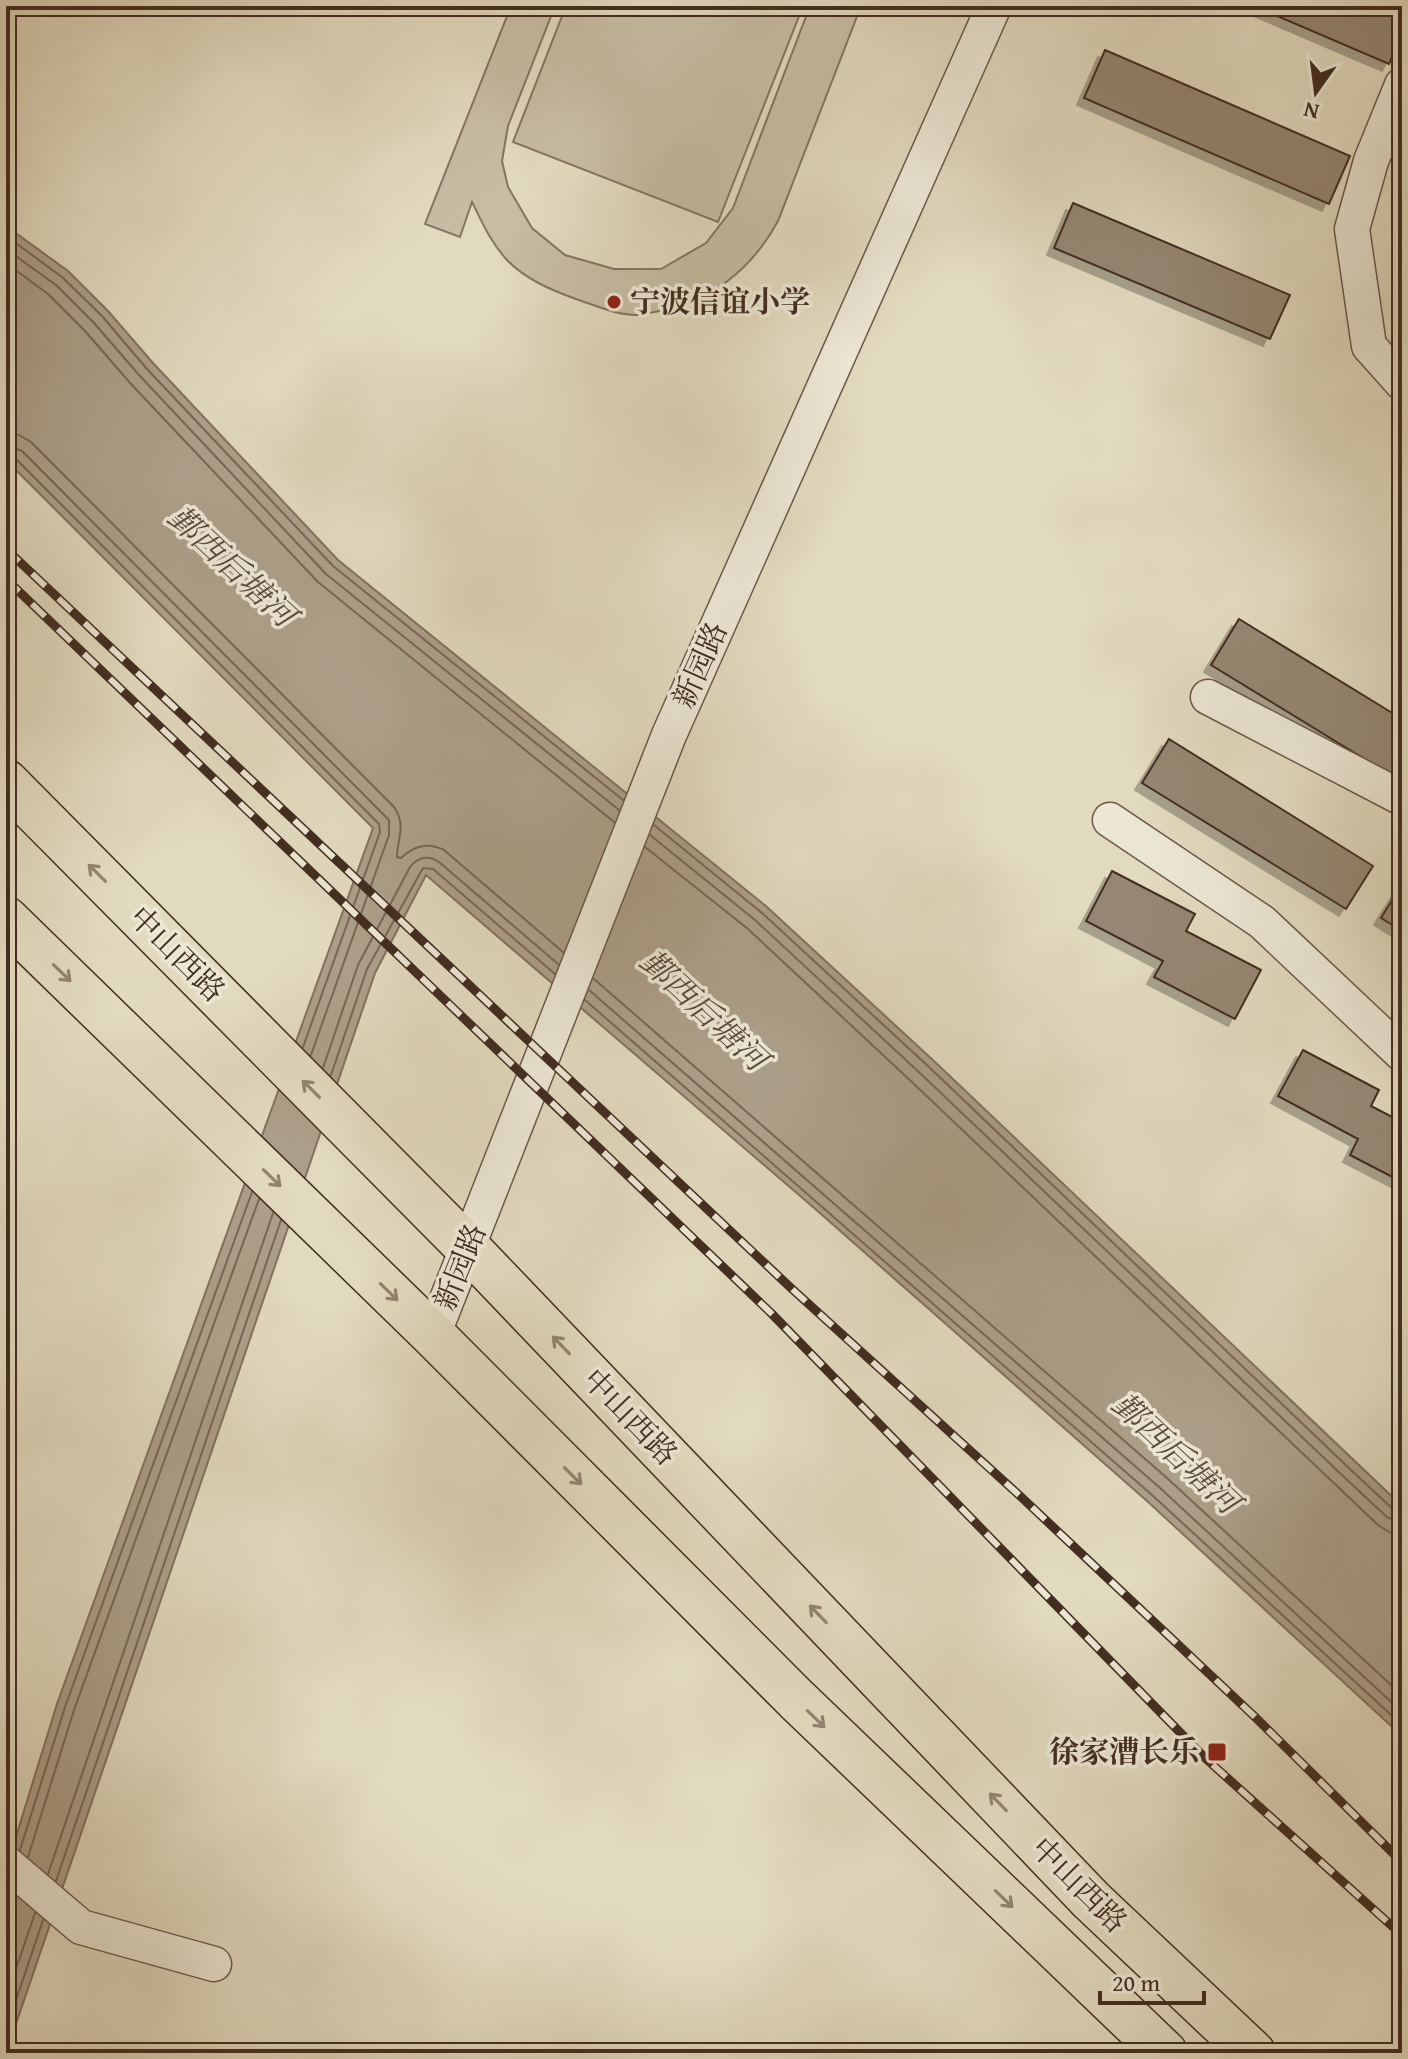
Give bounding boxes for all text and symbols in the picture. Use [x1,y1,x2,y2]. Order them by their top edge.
north arrow [1276,52,1356,132]
text: N [1300,94,1322,129]
place label: 宁波信谊小学 [630,279,810,323]
marker: 宁波信谊小学 [605,293,623,311]
water label: 鄞西后塘河 [158,494,311,641]
street label: 新园路 [661,615,737,715]
one-way arrow [88,864,107,883]
street label: 中山西路 [120,895,236,1011]
water label: 鄞西后塘河 [630,938,783,1085]
one-way arrow [52,963,71,982]
one-way arrow [302,1080,321,1099]
one-way arrow [262,1168,281,1187]
street label: 新园路 [422,1217,496,1317]
one-way arrow [379,1282,398,1301]
one-way arrow [552,1336,571,1355]
street label: 中山西路 [573,1358,688,1475]
water label: 鄞西后塘河 [1102,1381,1255,1528]
one-way arrow [563,1466,582,1485]
one-way arrow [809,1604,828,1624]
one-way arrow [806,1709,826,1728]
place label: 徐家漕长乐 [1049,1729,1199,1773]
marker: 徐家漕长乐 [1206,1741,1228,1763]
one-way arrow [989,1793,1008,1812]
street label: 中山西路 [1022,1826,1138,1942]
one-way arrow [994,1889,1013,1908]
scale bar [1100,1955,1204,2005]
text: 20 m [1112,1965,1160,2000]

